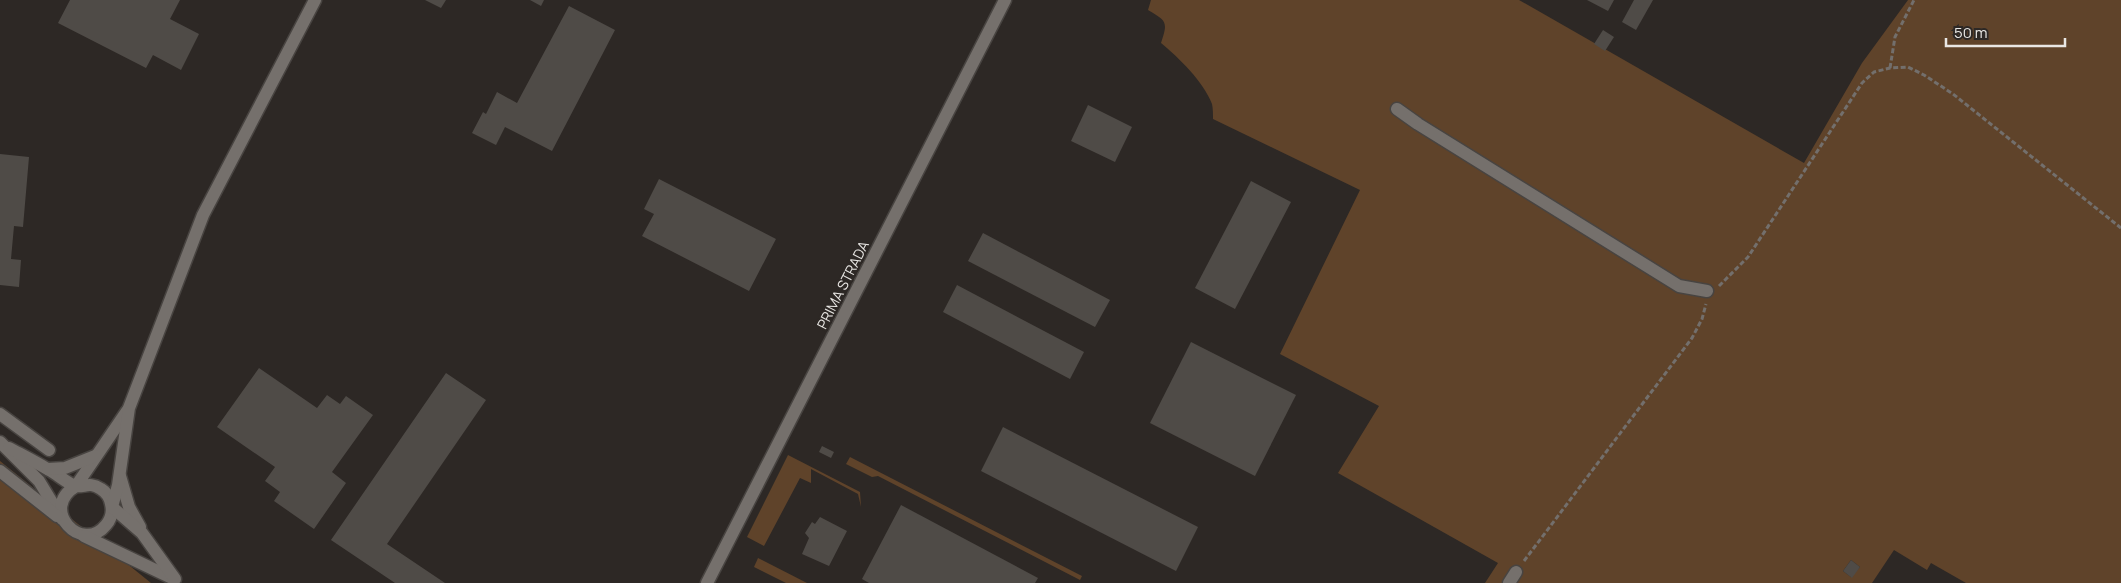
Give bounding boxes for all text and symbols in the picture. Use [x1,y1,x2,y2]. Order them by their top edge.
scale bar [1946,15,2065,47]
text: 50 m [1954,22,1988,43]
street label: PRIMA STRADA [812,237,873,332]

